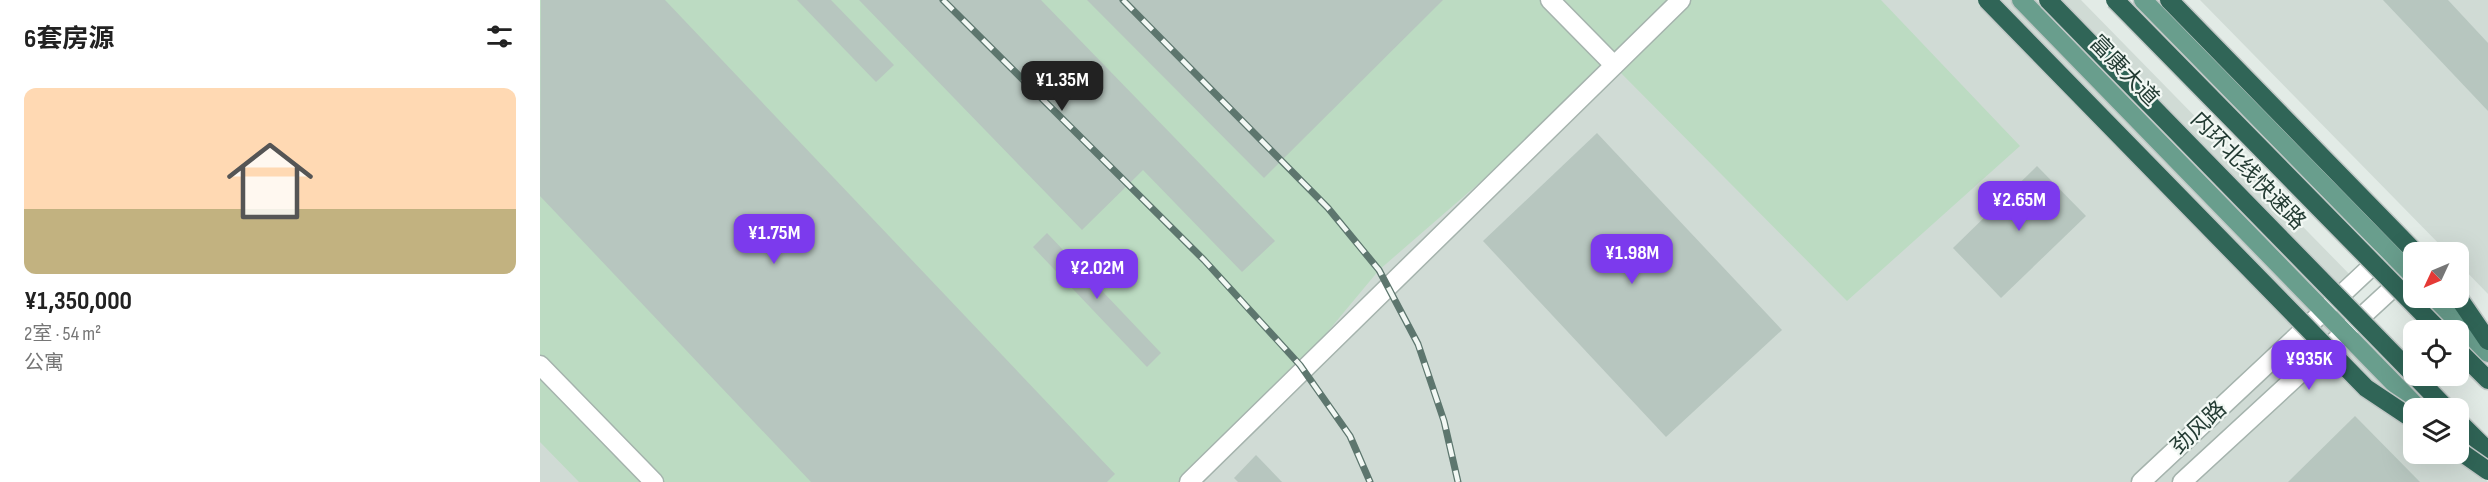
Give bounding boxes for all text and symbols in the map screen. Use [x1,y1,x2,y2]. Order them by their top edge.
icon: filters [483,20,516,53]
text: 6套房源 [24,24,114,55]
street label: 富康大道 [2084,30,2164,112]
pin: ¥1.35M [1013,61,1111,112]
text: ¥1.35M [1035,68,1089,92]
street label: 内环北线快速路 [2185,106,2311,236]
icon: home [216,127,324,235]
pin: ¥2.65M [1970,181,2068,232]
text: ¥2.65M [1992,188,2046,212]
pin: ¥1.75M [725,214,823,265]
text: ¥1.75M [748,221,800,245]
pin: ¥1.98M [1583,234,1681,285]
text: ¥1.98M [1605,241,1659,265]
north arrow [2403,242,2469,308]
map controls [2403,242,2469,464]
pin: ¥2.02M [1048,249,1146,300]
text: ¥2.02M [1070,256,1124,280]
text: ¥1,350,000 [24,286,132,317]
button: locate [2403,320,2469,386]
text: 2室 · 54 m² [24,322,101,346]
pin: ¥935K [2267,340,2351,391]
text: ¥935K [2285,347,2333,371]
text: 公寓 [24,351,64,375]
street label: 劲风路 [2166,396,2232,460]
button: layers [2403,398,2469,464]

